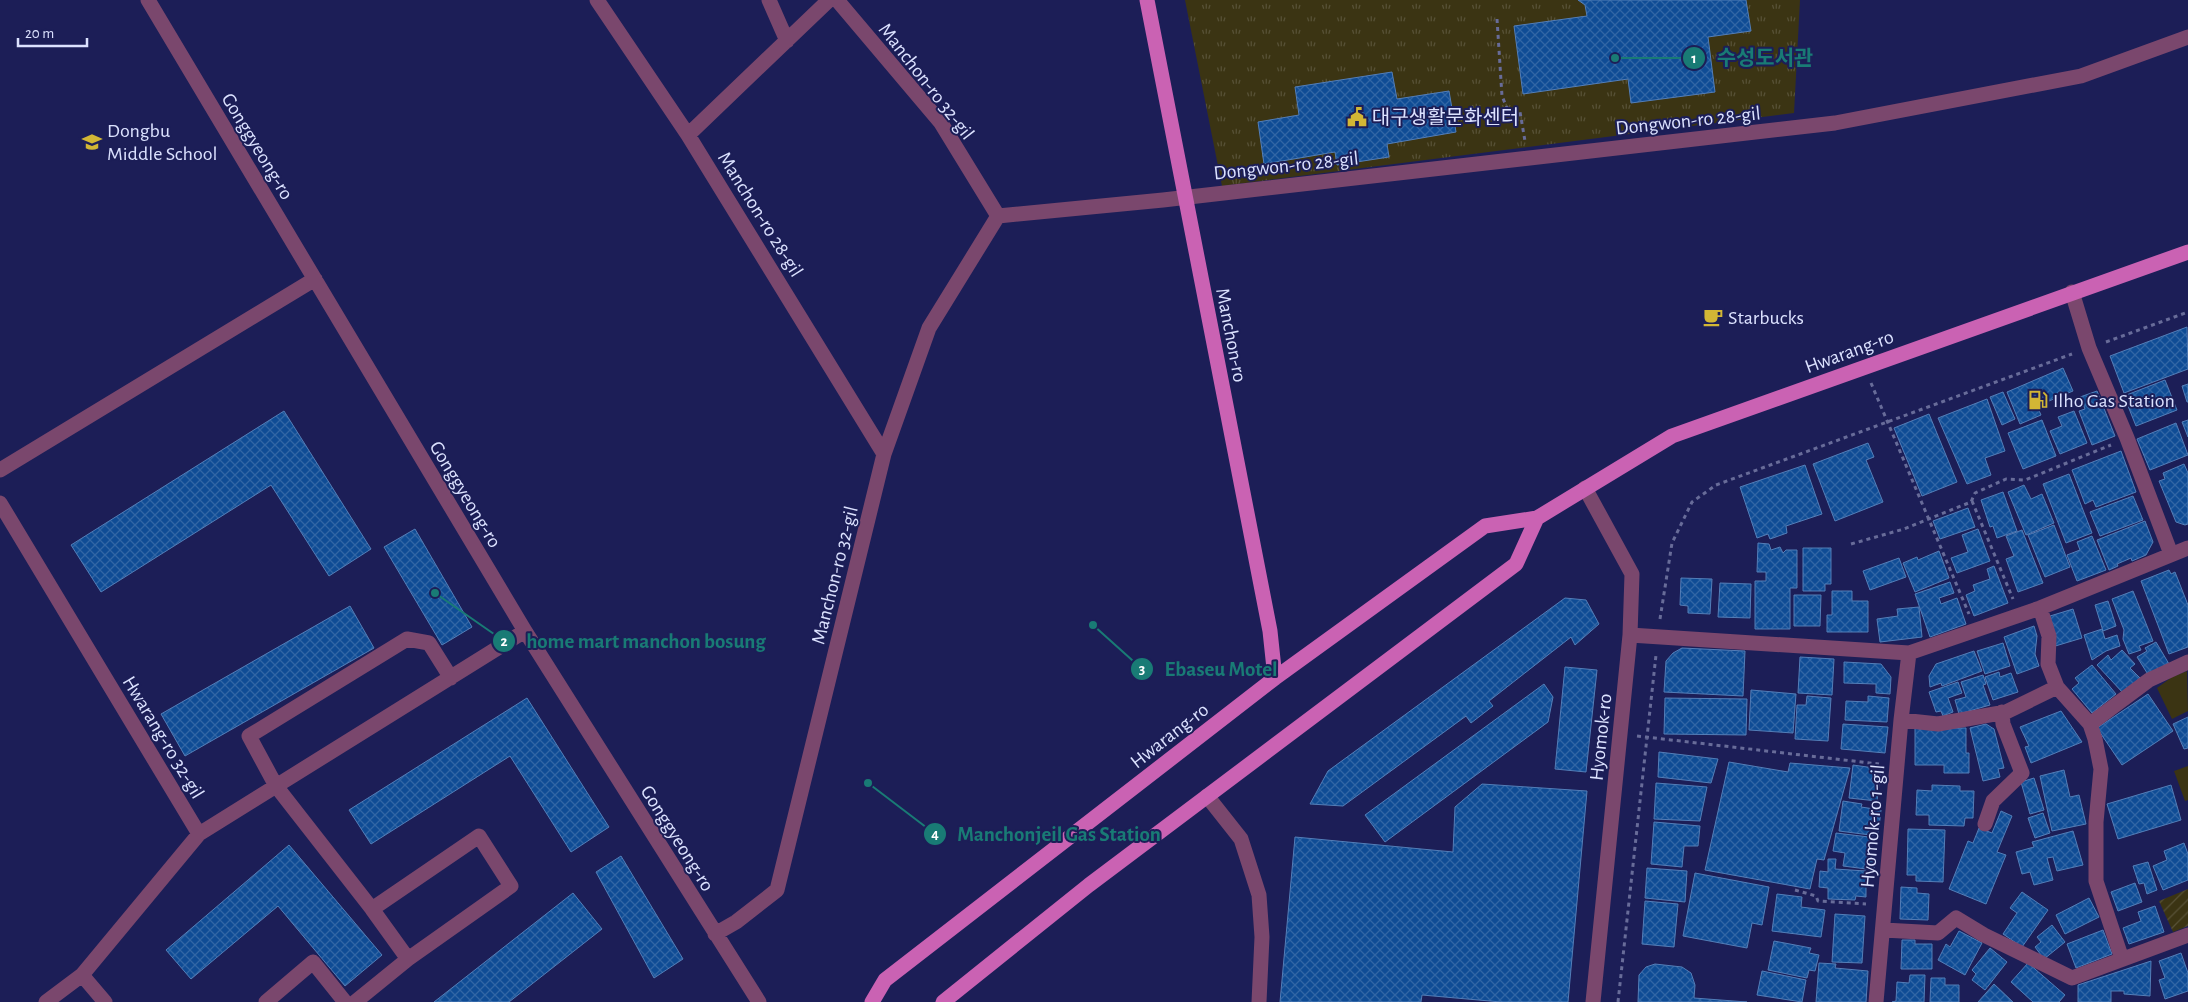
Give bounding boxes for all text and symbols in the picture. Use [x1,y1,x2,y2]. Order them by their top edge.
scale bar [18,15,86,47]
street label: Manchon-ro 32-gil [875,20,978,144]
text: 20 m [25,26,54,41]
callout: 수성도서관 [1682,40,1823,76]
text: 수성도서관 [1717,47,1813,69]
text: 1 [1691,51,1697,66]
street label: Gonggyeong-ro [218,90,297,203]
street label: Dongwon-ro 28-gil [1615,103,1762,139]
public building icon: 대구생활문화센터 [1346,106,1368,128]
place label: 대구생활문화센터 [1372,107,1519,128]
place label: Dongbu Middle School [107,121,218,164]
school or university icon: Dongbu Middle School [81,131,103,153]
street label: Dongwon-ro 28-gil [1213,148,1360,184]
street label: Manchon-ro 28-gil [714,149,807,280]
street label: Manchon-ro [1212,286,1250,384]
cafe icon: Starbucks [1702,306,1724,328]
place label: Starbucks [1728,308,1804,328]
street label: Hwarang-ro [1802,327,1896,377]
fuel station icon: Ilho Gas Station [2027,389,2049,411]
place label: Ilho Gas Station [2053,391,2175,411]
street label: Gonggyeong-ro [426,438,505,551]
street label: Manchon-ro 32-gil [808,504,862,646]
callout: home mart manchon bosung [491,623,776,659]
text: home mart manchon bosung [526,631,766,652]
text: 2 [500,634,508,649]
callout: Ebaseu Motel [1129,651,1287,687]
text: Ebaseu Motel [1164,659,1278,680]
text: 3 [1139,662,1145,677]
street label: Hwarang-ro 32-gil [119,673,208,802]
street label: Hyomok-ro [1586,692,1616,782]
street label: Hwarang-ro [1127,699,1212,772]
street label: Hyomok-ro 1-gil [1858,764,1888,888]
street label: Gonggyeong-ro [637,782,718,895]
callout: Manchonjeil Gas Station [923,816,1171,852]
text: Manchonjeil Gas Station [957,824,1161,845]
text: 4 [931,827,939,842]

